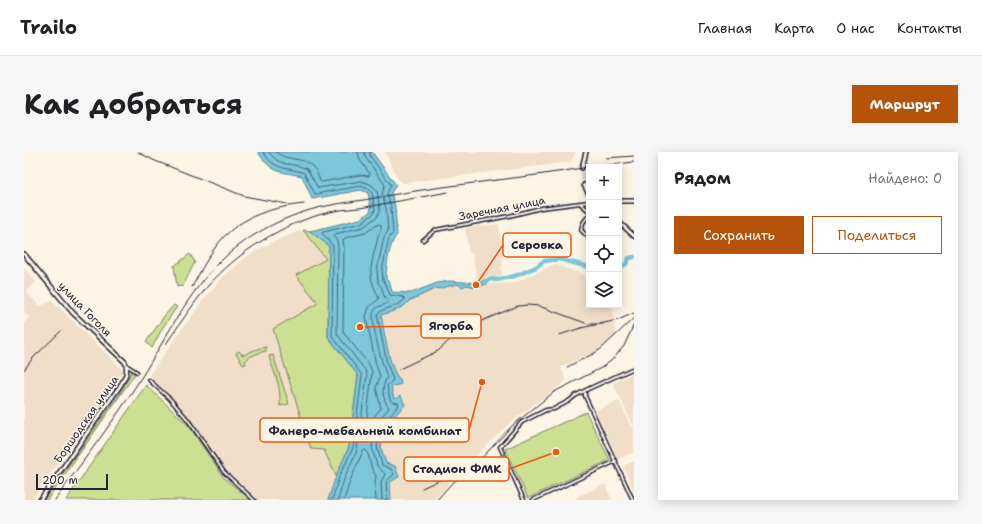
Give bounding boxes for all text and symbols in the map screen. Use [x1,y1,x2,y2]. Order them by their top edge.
text: Trailo [20,15,77,40]
text: Главная [698,19,752,37]
text: Карта [774,19,814,37]
text: О нас [836,19,875,37]
text: Контакты [897,19,962,37]
text: Как добраться [24,85,243,123]
button: Маршрут [852,85,958,123]
map controls [586,164,622,308]
button: + [586,164,622,200]
text: Рядом [674,167,731,189]
text: Найдено: 0 [868,170,942,187]
street label: Заречная улица [458,193,547,224]
button: − [586,200,622,236]
button: Сохранить [674,216,804,254]
button: Поделиться [812,216,942,254]
callout: Серовка [503,233,571,257]
button: locate [586,236,622,272]
text: Серовка [511,237,564,253]
button: layers [586,272,622,308]
street label: улица Гоголя [55,279,115,340]
callout: Ягорба [421,314,481,338]
text: Ягорба [429,318,474,334]
street label: Боршодская улица [51,372,122,466]
callout: Фанеро-мебельный комбинат [260,418,469,442]
text: Фанеро-мебельный комбинат [268,423,462,439]
callout: Стадион ФМК [404,457,509,481]
text: Стадион ФМК [413,461,502,477]
scale bar [36,472,108,491]
text: 200 m [42,473,78,488]

